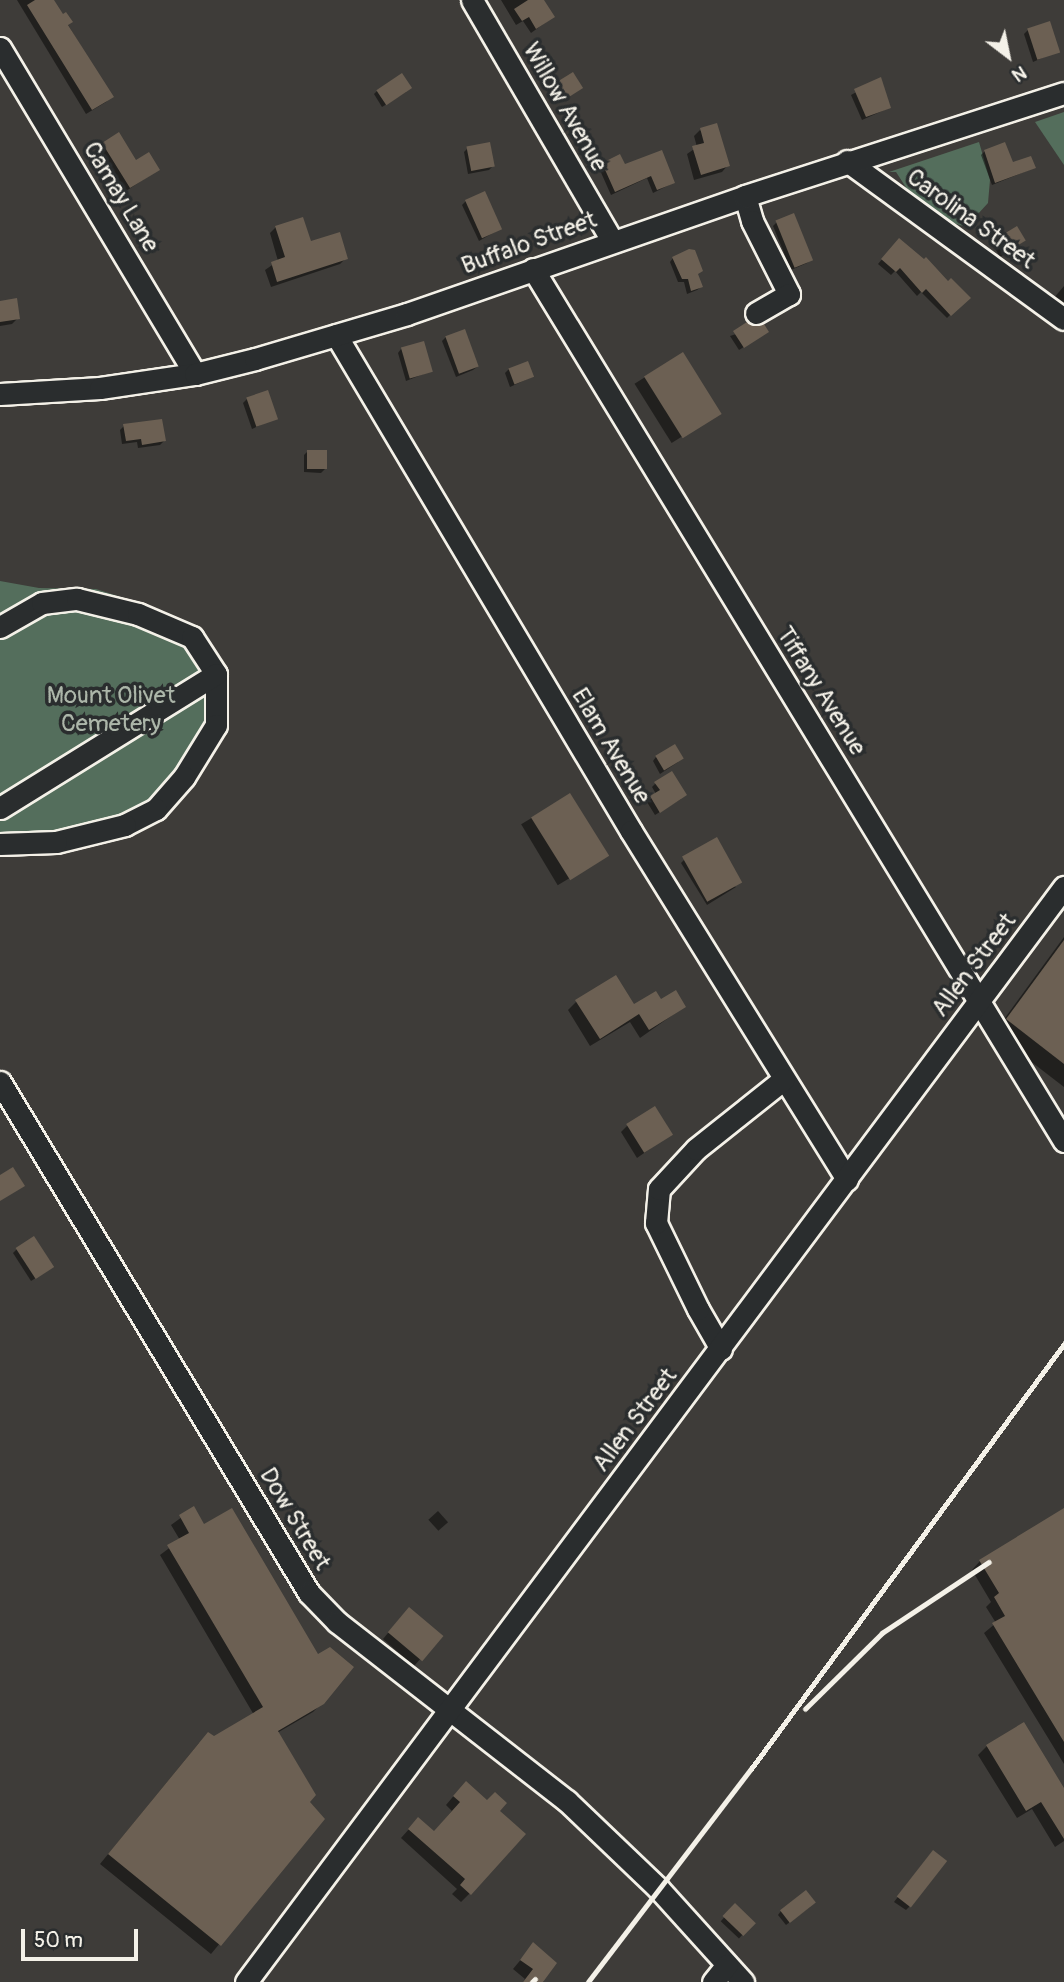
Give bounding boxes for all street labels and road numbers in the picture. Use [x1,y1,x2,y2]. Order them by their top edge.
street label: Willow Avenue [517,37,613,177]
street label: Camay Lane [77,137,165,257]
street label: Carolina Street [901,163,1041,275]
street label: Buffalo Street [458,205,600,281]
street label: Tiffany Avenue [770,621,872,761]
street label: Elam Avenue [565,683,657,809]
street label: Allen Street [926,908,1022,1022]
street label: Allen Street [587,1363,683,1477]
street label: Dow Street [253,1463,337,1575]

